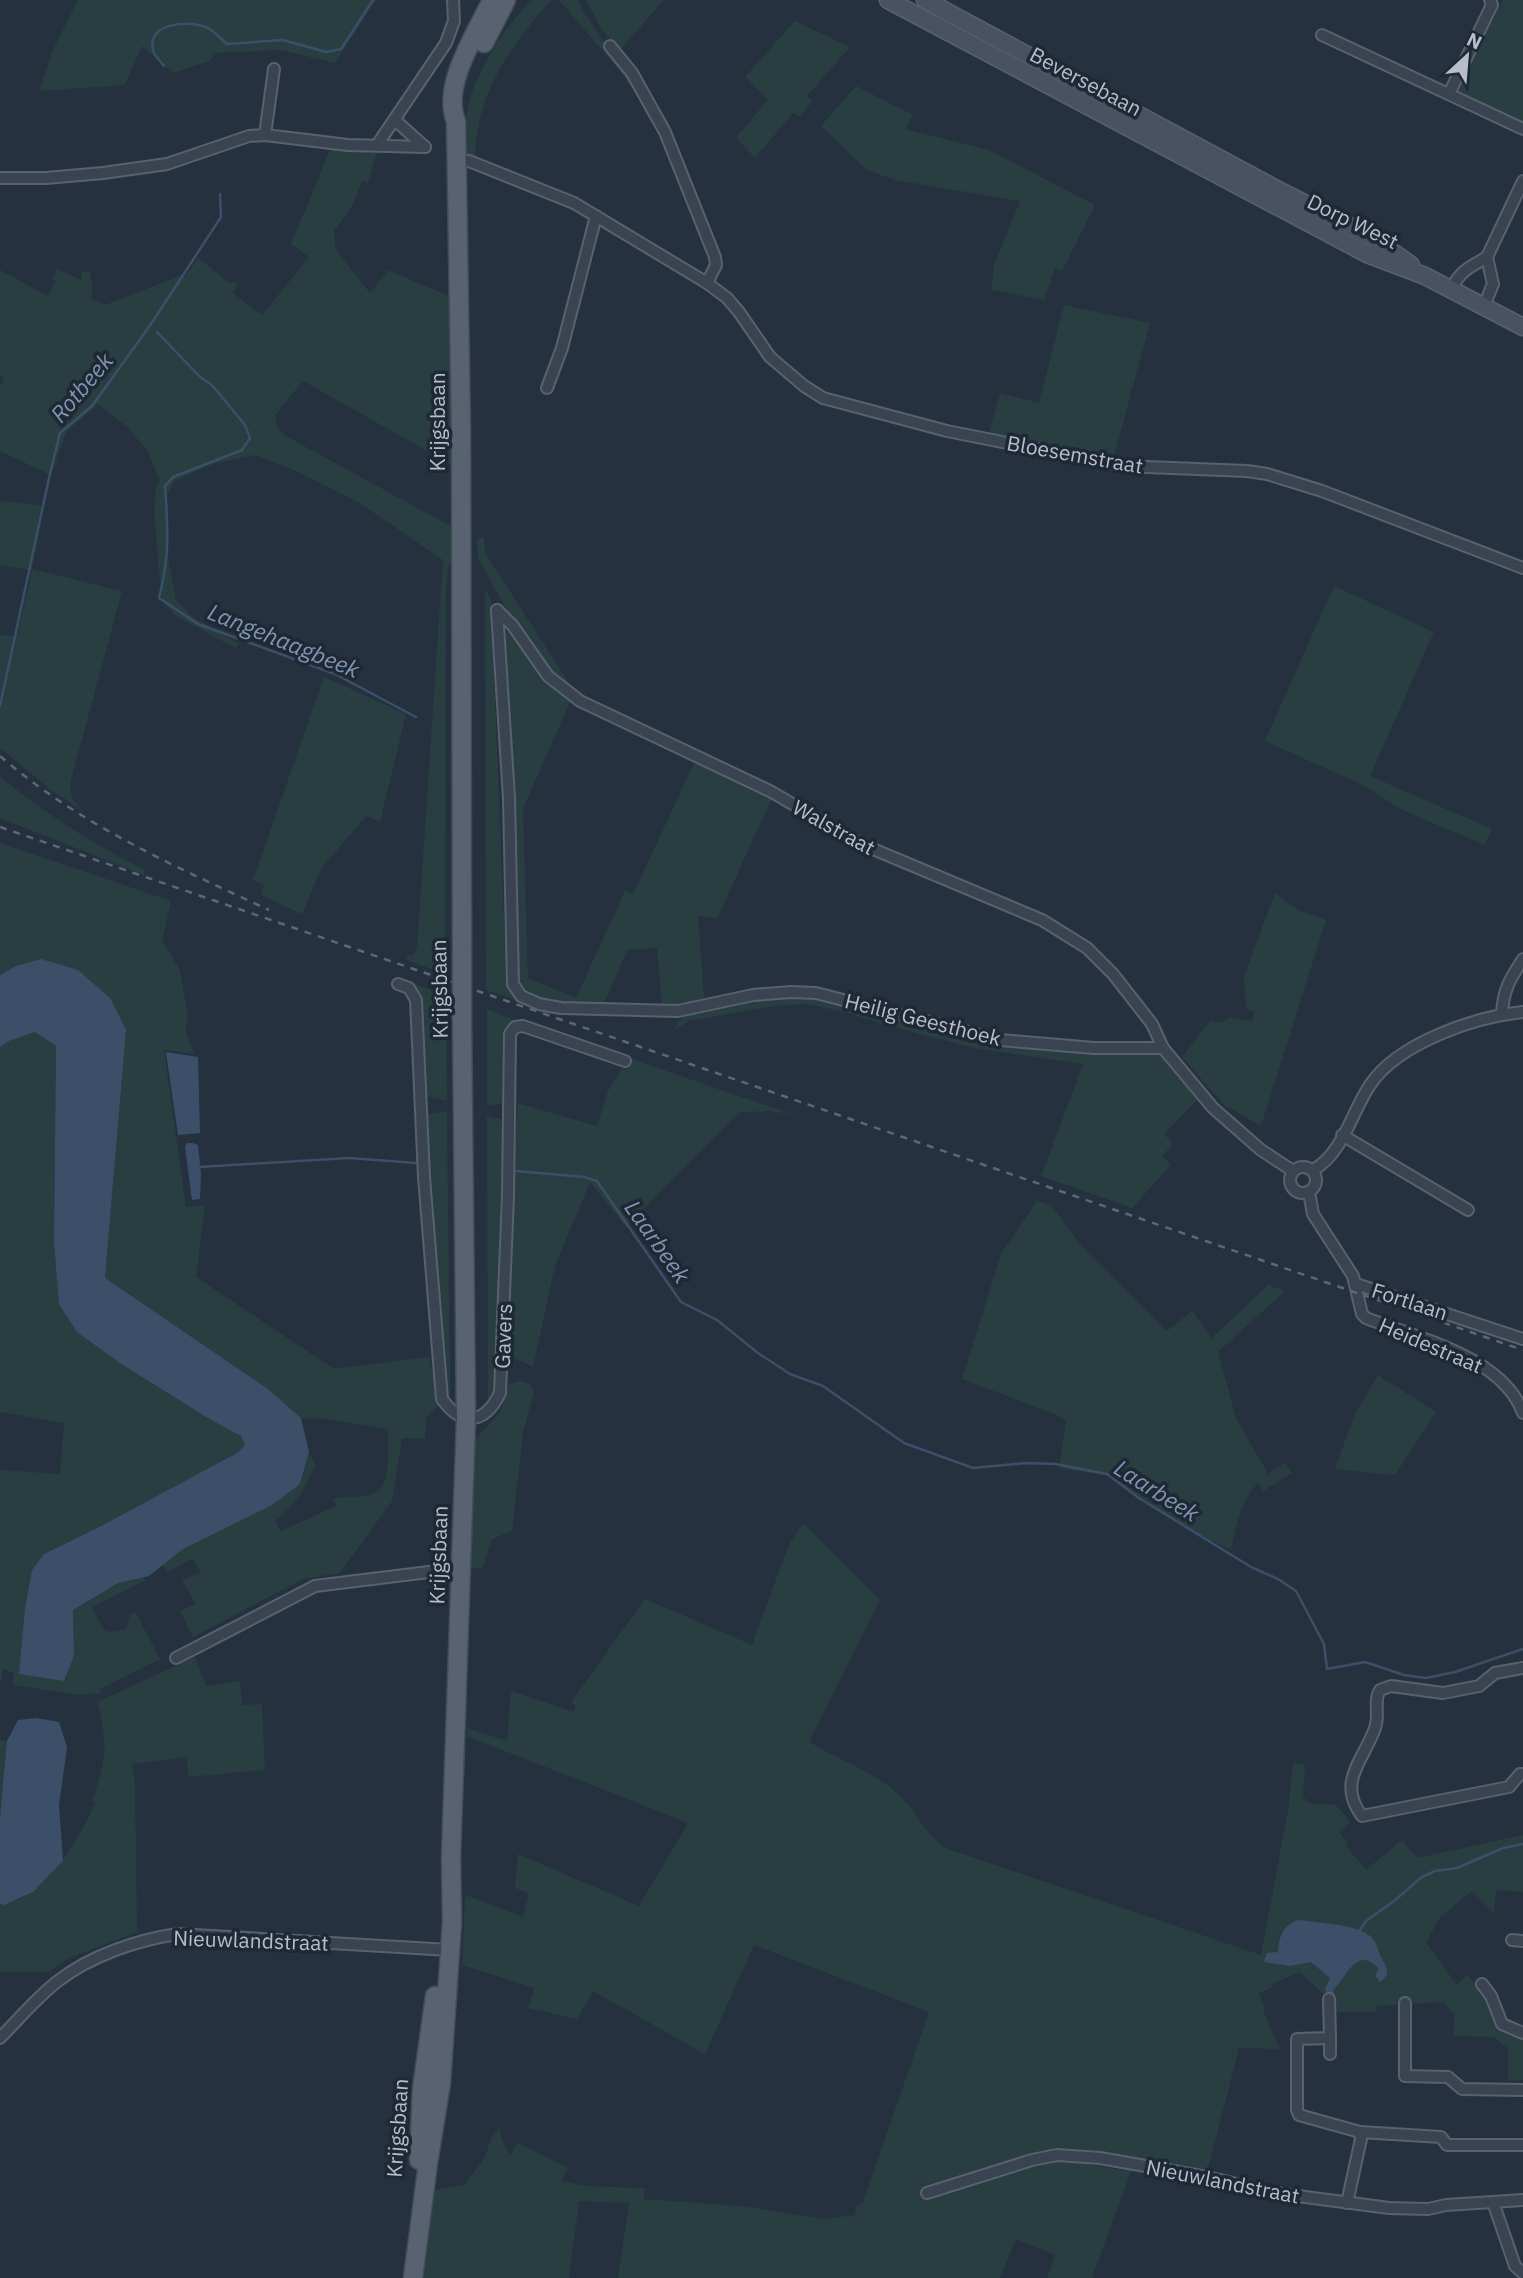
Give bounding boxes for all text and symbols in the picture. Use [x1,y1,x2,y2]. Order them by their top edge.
north arrow [1432,21,1502,91]
text: N [1463,27,1486,55]
street label: Beversebaan [1025,40,1147,122]
street label: Dorp West [1303,187,1403,255]
water label: Rotbeek [43,345,120,428]
street label: Krijgsbaan [423,372,451,472]
street label: Bloesemstraat [1005,428,1145,480]
water label: Langehaagbeek [204,596,365,684]
street label: Walstraat [788,793,880,861]
street label: Krijgsbaan [424,939,454,1039]
street label: Heilig Geesthoek [842,986,1004,1052]
water label: Laarbeek [619,1194,698,1289]
street label: Fortlaan [1368,1276,1452,1326]
street label: Gavers [488,1303,518,1369]
street label: Heidestraat [1375,1311,1487,1379]
water label: Laarbeek [1109,1452,1206,1528]
street label: Krijgsbaan [422,1505,454,1605]
street label: Nieuwlandstraat [173,1923,329,1957]
street label: Krijgsbaan [380,2078,414,2178]
street label: Nieuwlandstraat [1144,2152,1302,2210]

